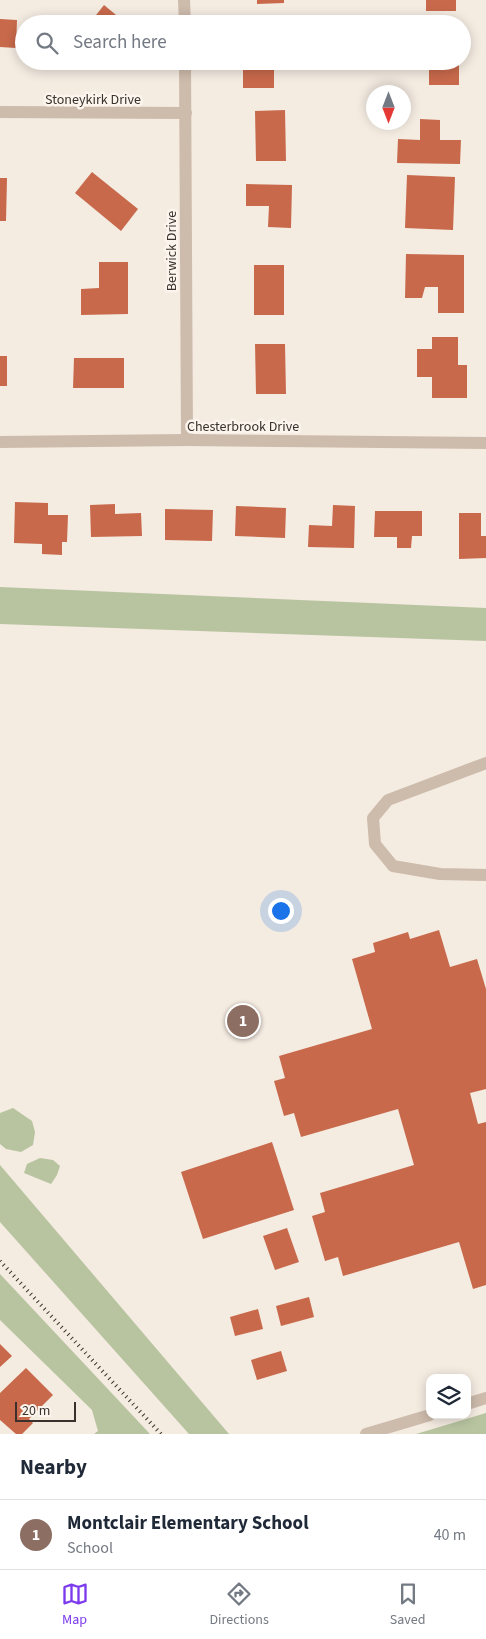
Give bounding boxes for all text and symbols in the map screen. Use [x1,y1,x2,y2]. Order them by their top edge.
search box [15,15,471,70]
icon: search [33,29,61,57]
text: Search here [73,29,167,56]
north arrow [366,85,411,130]
street label: Stoneykirk Drive [45,90,141,110]
street label: Berwick Drive [162,211,182,291]
street label: Chesterbrook Drive [187,417,299,437]
your location [268,898,294,924]
pin: 1 [227,1002,259,1040]
map controls [426,1374,471,1419]
button: layers [426,1374,471,1419]
scale bar [15,1399,76,1422]
text: 20 m [22,1401,50,1421]
text: Nearby [20,1452,87,1482]
text: Montclair Elementary School [67,1510,309,1537]
text: 1 [32,1524,40,1546]
text: 40 m [434,1524,466,1546]
text: School [67,1537,113,1559]
tab: Map [61,1580,89,1630]
tab: Directions [210,1580,269,1630]
tab: Saved [390,1580,425,1630]

